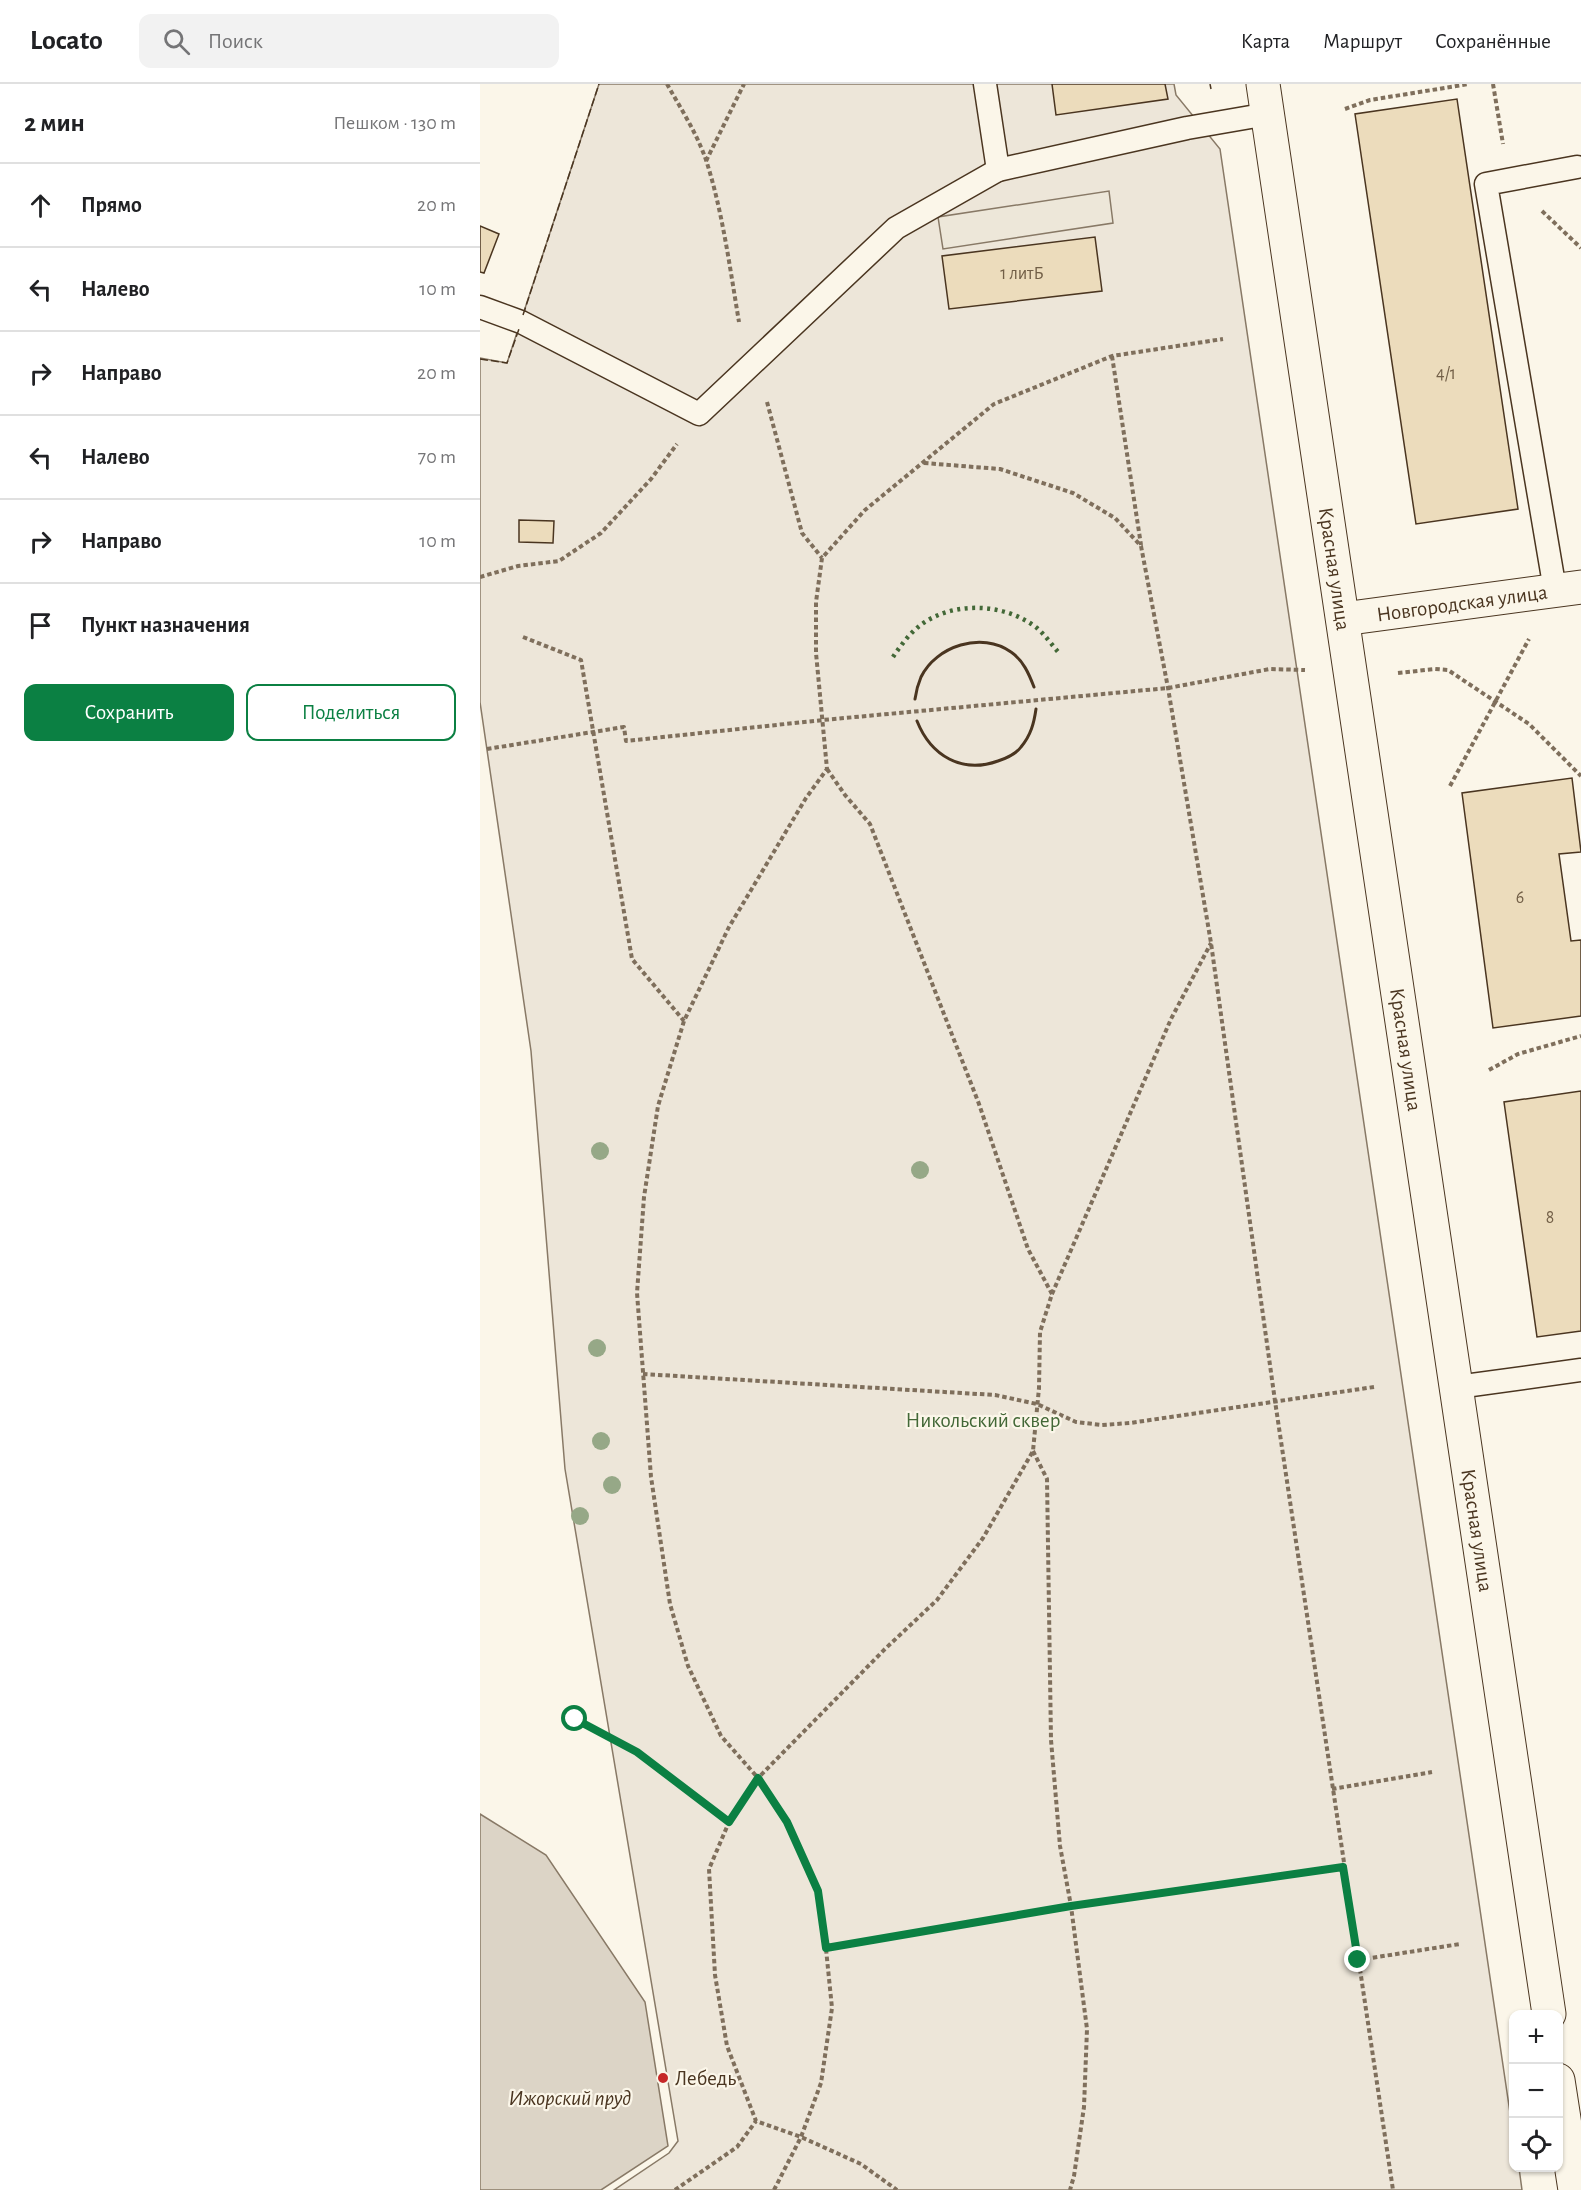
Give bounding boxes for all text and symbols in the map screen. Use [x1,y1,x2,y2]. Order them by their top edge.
search box [139,14,559,68]
icon: search [160,25,193,58]
text: Locato [30,27,103,55]
text: Поиск [208,30,263,52]
text: Карта [1241,31,1290,52]
text: Маршрут [1323,31,1402,52]
text: Сохранённые [1435,31,1551,52]
text: 2 мин [24,110,85,136]
text: Пешком · 130 m [333,113,456,133]
icon: ahead [24,189,57,222]
text: Прямо [81,194,142,216]
text: 20 m [417,195,456,215]
house number: 1 литБ [1000,265,1044,283]
icon: left [24,273,57,306]
text: Налево [81,278,150,300]
text: 10 m [419,279,456,299]
icon: right [24,357,57,390]
text: Направо [81,362,162,384]
text: 20 m [417,363,456,383]
house number: 4/1 [1436,365,1456,383]
icon: left [24,441,57,474]
text: Налево [81,446,150,468]
text: 70 m [418,447,456,467]
street label: Красная улица [1315,506,1354,632]
icon: right [24,525,57,558]
text: Направо [81,530,162,552]
text: 10 m [419,531,456,551]
street label: Новгородская улица [1375,582,1549,625]
icon: arrive [24,609,57,642]
text: Пункт назначения [81,614,250,636]
button: Сохранить [24,684,234,741]
button: Поделиться [246,684,456,741]
house number: 6 [1516,889,1524,907]
street label: Красная улица [1386,986,1425,1113]
house number: 8 [1546,1209,1554,1227]
park label: Никольский сквер [906,1410,1060,1431]
street label: Красная улица [1457,1467,1496,1594]
route start [561,1705,587,1731]
route end [1344,1946,1370,1972]
map controls [1509,2010,1563,2172]
button: + [1509,2010,1563,2064]
button: − [1509,2064,1563,2118]
place label: Лебедь [675,2068,736,2089]
marker: Лебедь [656,2071,670,2085]
water label: Ижорский пруд [509,2087,631,2110]
button: locate [1509,2118,1563,2172]

